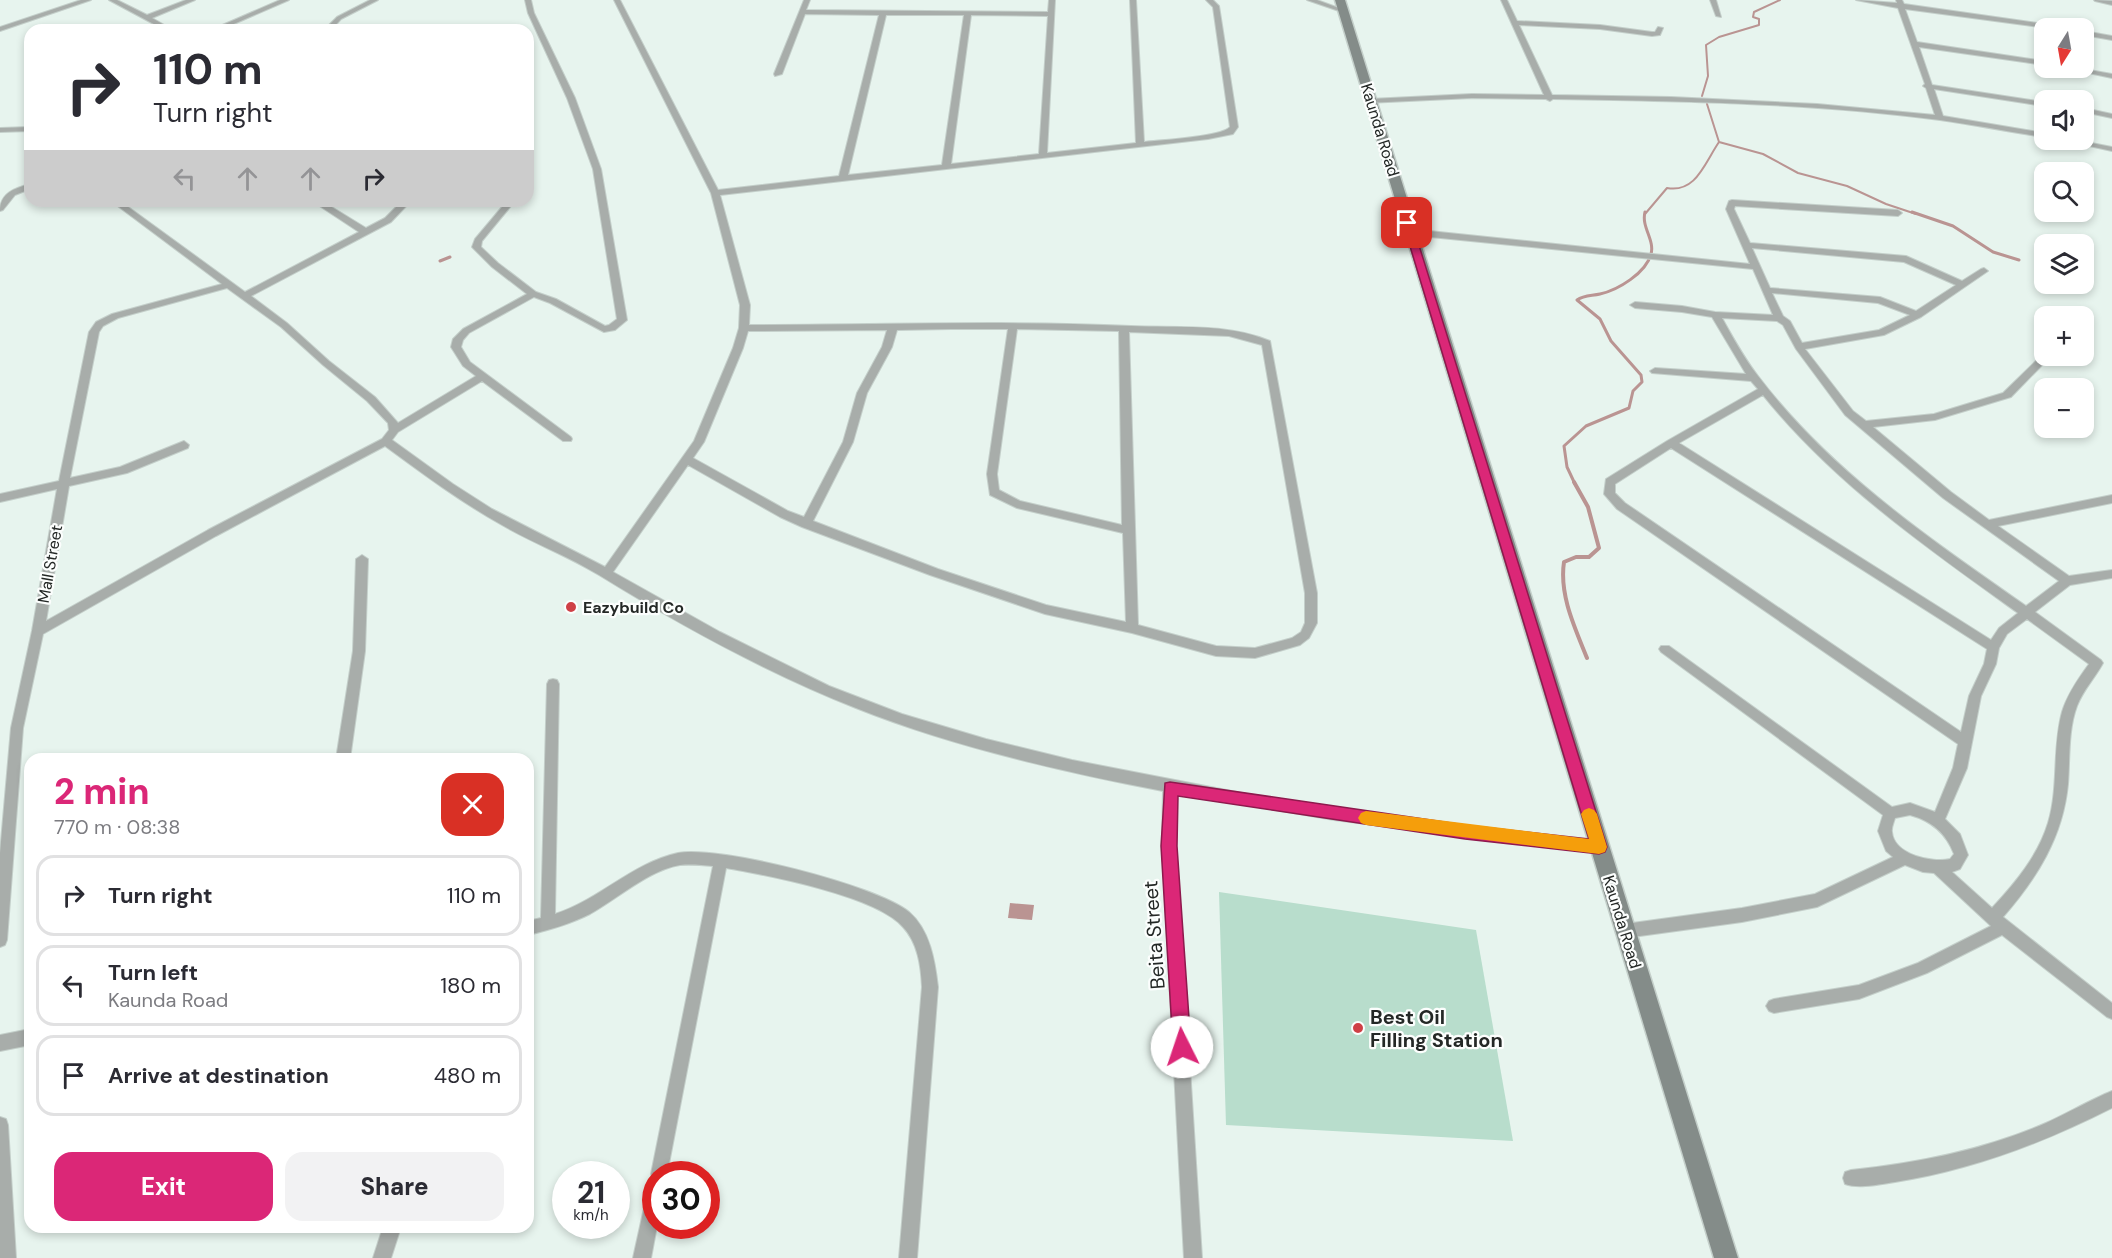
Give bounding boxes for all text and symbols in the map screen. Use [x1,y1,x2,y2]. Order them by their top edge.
north arrow [2034,18,2094,78]
map controls [2034,18,2094,438]
text: 110 m [153,42,263,97]
icon: right [54,48,132,126]
street label: Kaunda Road [1356,81,1404,179]
button: sound [2034,90,2094,150]
text: Turn right [153,95,273,130]
icon: left [168,162,201,195]
icon: ahead [231,162,264,195]
icon: ahead [294,162,327,195]
icon: right [357,162,390,195]
button: search [2034,162,2094,222]
pin [1381,197,1432,248]
icon: arrive [1390,206,1423,239]
button: layers [2034,234,2094,294]
button: + [2034,306,2094,366]
button: − [2034,378,2094,438]
street label: Mall Street [33,523,67,605]
place label: Eazybuild Co [583,597,684,618]
marker: Eazybuild Co [564,600,578,614]
text: 2 min [54,768,150,815]
button: close [441,773,504,836]
text: 770 m · 08:38 [54,814,180,840]
street label: Kaunda Road [1598,873,1646,971]
icon: right [57,879,90,912]
street label: Beita Street [1137,880,1171,990]
text: Turn right [108,881,213,910]
text: 110 m [447,881,501,910]
text: Turn left [108,958,198,987]
icon: left [57,969,90,1002]
text: 180 m [440,971,501,1000]
text: Kaunda Road [108,987,228,1013]
place label: Best Oil Filling Station [1370,1004,1503,1053]
position arrow [1150,1015,1214,1079]
marker: Best Oil Filling Station [1351,1021,1365,1035]
icon: arrive [57,1059,90,1092]
text: Arrive at destination [108,1061,329,1090]
text: 480 m [434,1061,501,1090]
button: Exit [54,1152,273,1221]
button: Share [285,1152,504,1221]
speed limit sign: 30 [642,1161,720,1239]
text: 21 [577,1173,605,1212]
text: km/h [573,1205,609,1225]

